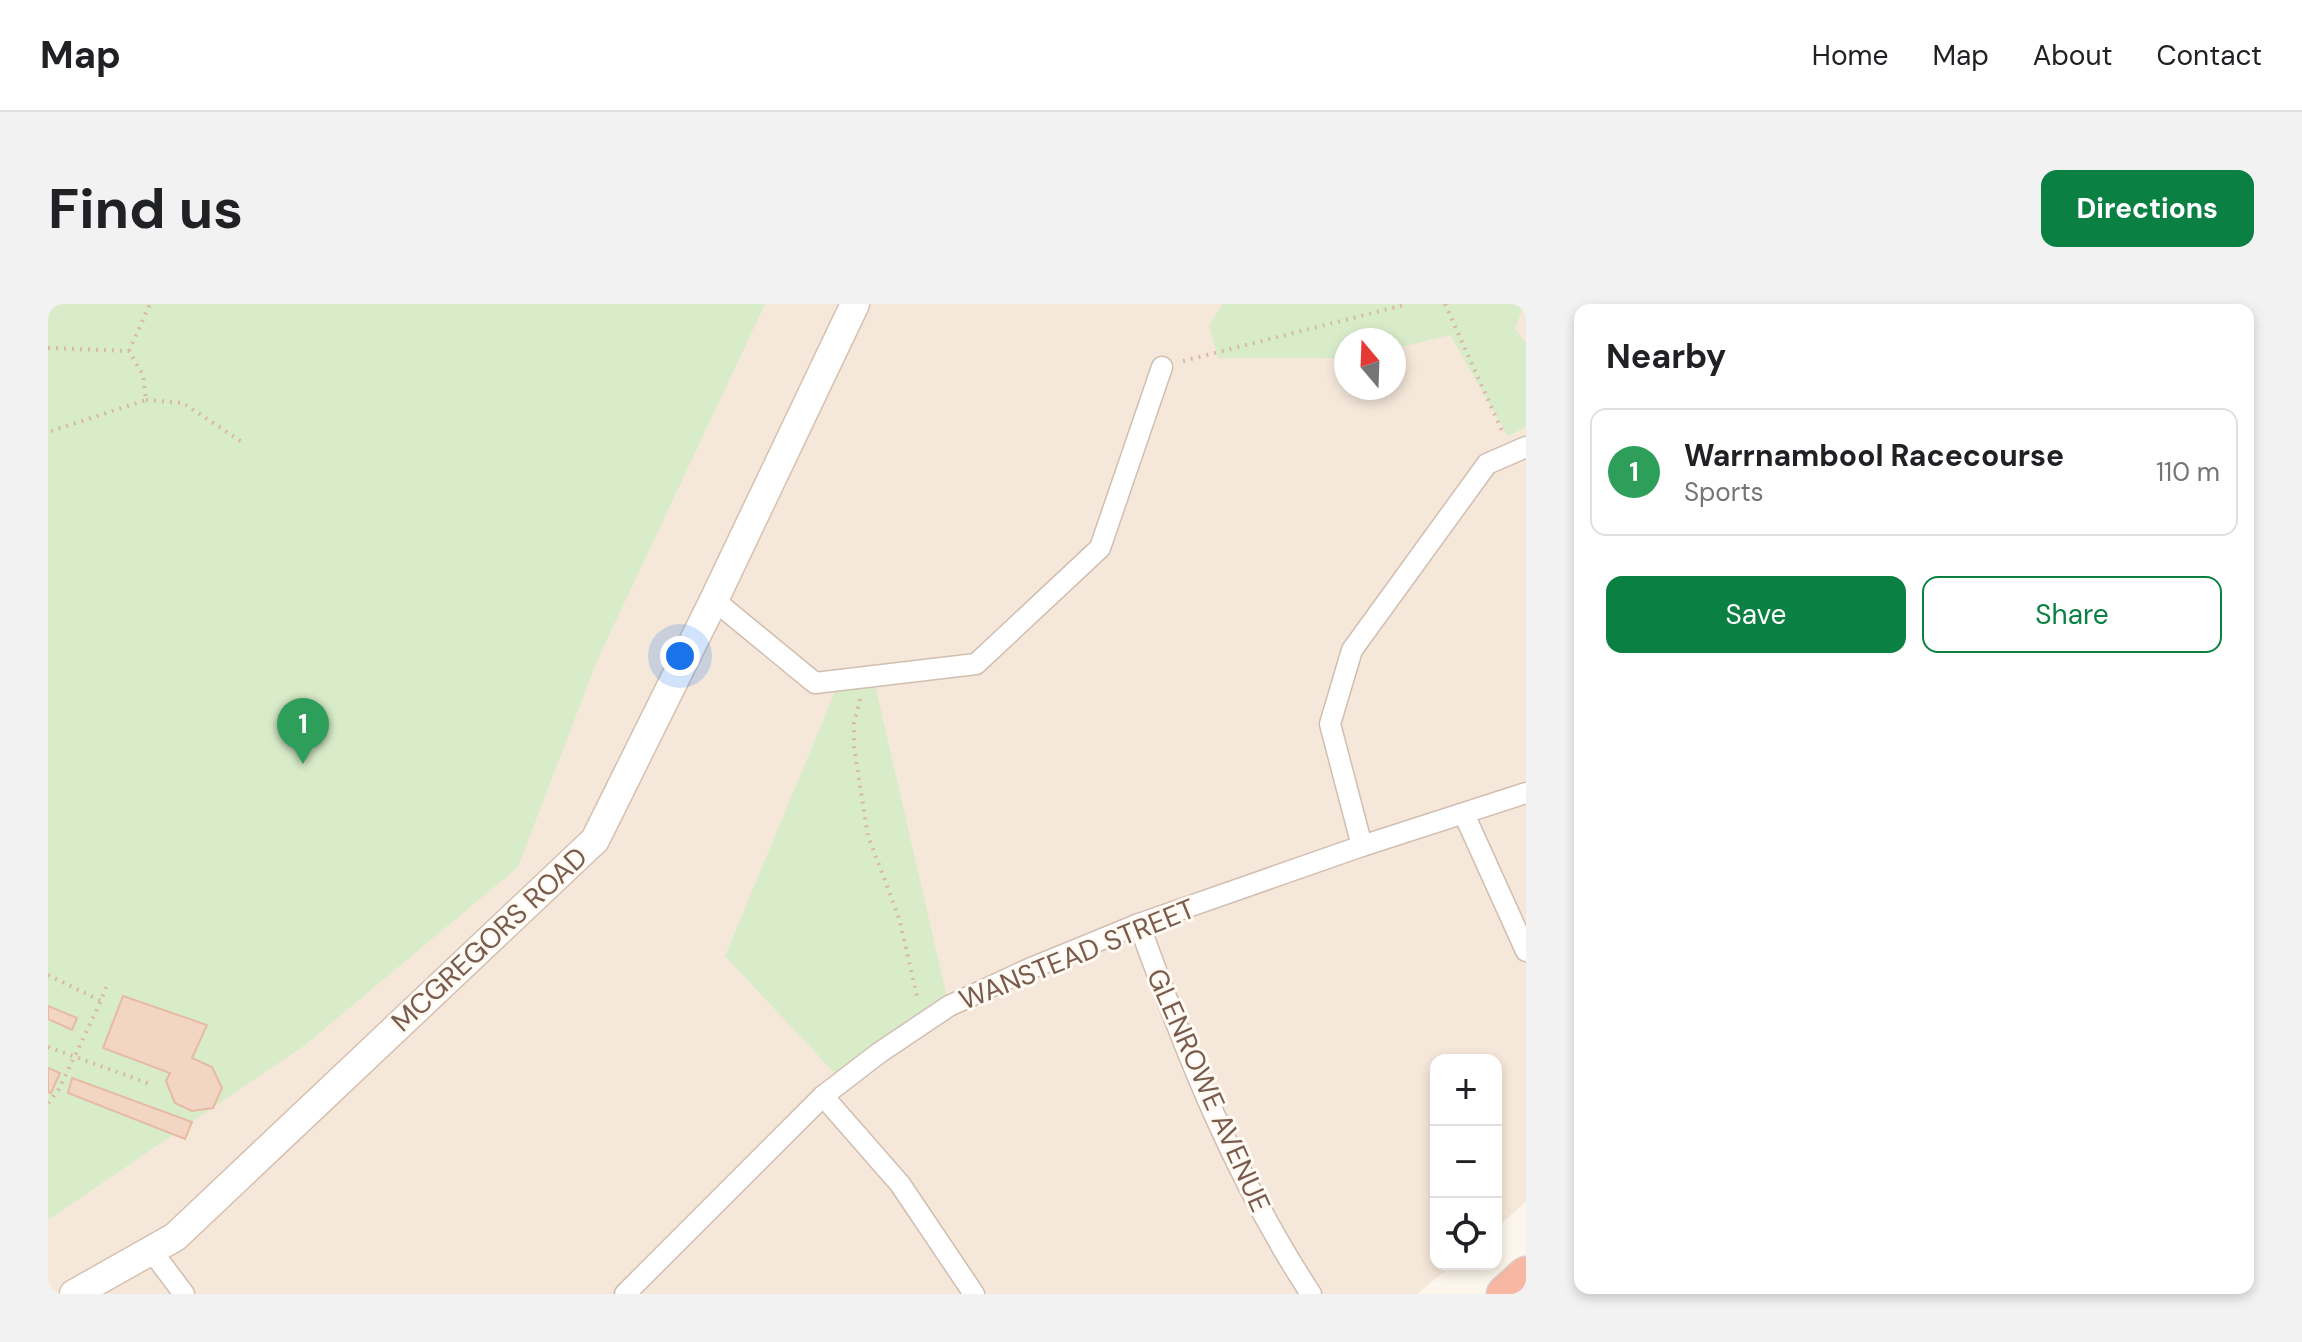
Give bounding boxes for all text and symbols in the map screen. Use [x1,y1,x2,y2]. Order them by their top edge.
text: Map [40,30,121,80]
text: Home [1812,37,1888,74]
text: Map [1932,37,1989,74]
text: About [2033,37,2112,74]
text: Contact [2156,37,2262,74]
button: Directions [2041,170,2254,247]
text: Find us [48,172,243,245]
north arrow [1334,328,1406,400]
text: Nearby [1606,334,1726,379]
text: Warrnambool Racecourse [1684,436,2064,475]
text: 1 [1629,455,1639,489]
text: 110 m [2156,455,2220,489]
text: Sports [1684,475,1764,509]
button: Save [1606,576,1906,653]
button: Share [1922,576,2222,653]
your location [660,636,700,676]
pin: 1 [277,698,329,764]
street label: MCGREGORS ROAD [383,839,595,1040]
street label: WANSTEAD STREET [954,890,1201,1019]
street label: GLENROWE AVENUE [1138,963,1279,1218]
map controls [1430,1054,1502,1270]
button: + [1430,1054,1502,1126]
button: − [1430,1126,1502,1198]
button: locate [1430,1198,1502,1270]

